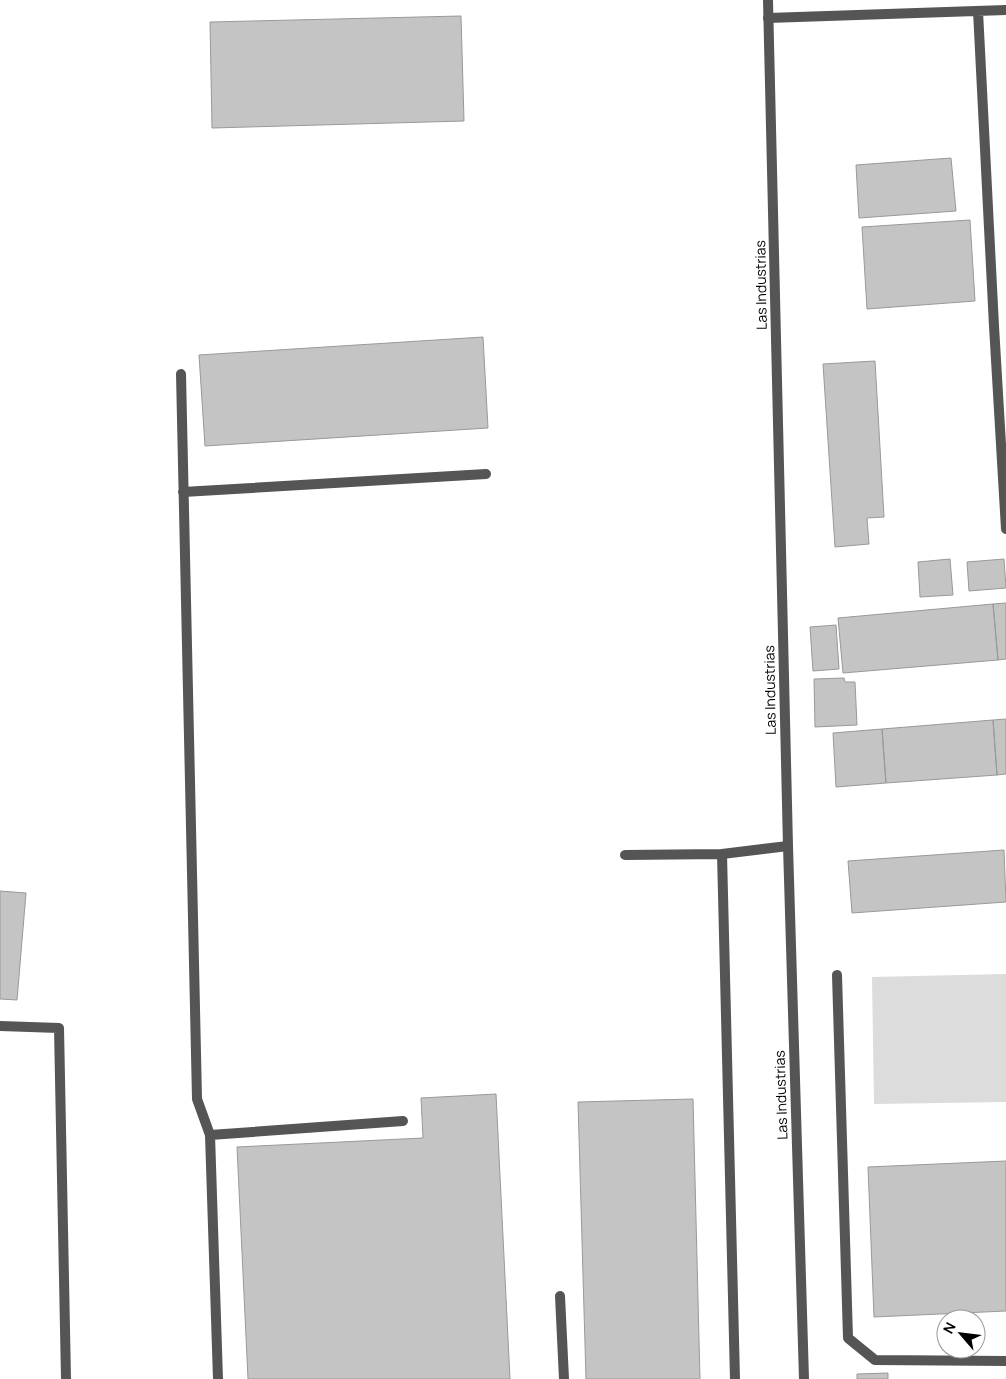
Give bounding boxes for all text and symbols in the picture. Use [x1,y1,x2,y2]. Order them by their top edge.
street label: Las Industrias [750,240,771,330]
street label: Las Industrias [759,645,780,735]
street label: Las Industrias [769,1050,792,1140]
north arrow [936,1309,986,1359]
text: N [938,1319,960,1337]

